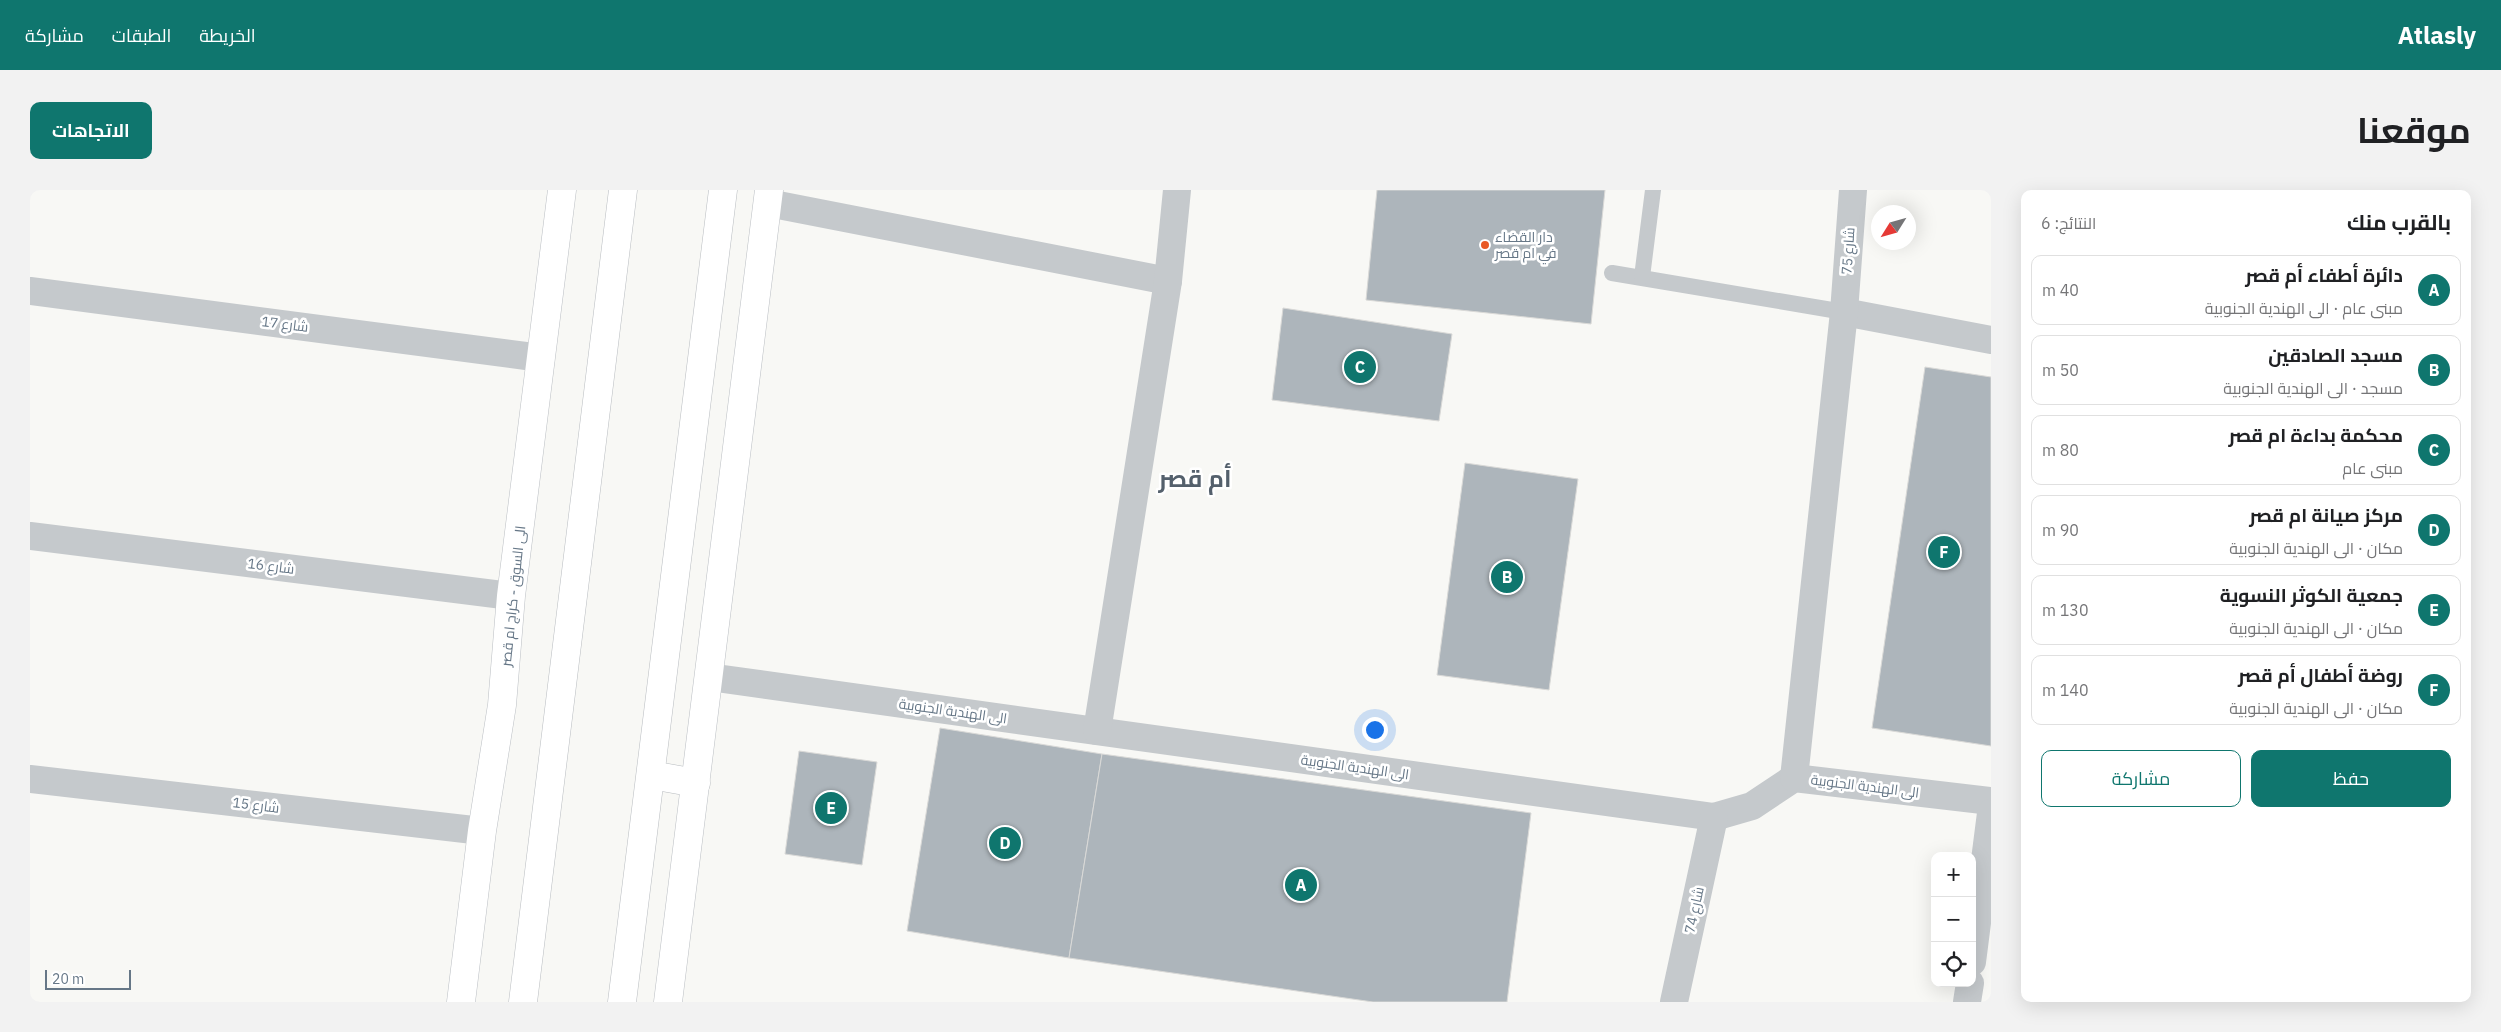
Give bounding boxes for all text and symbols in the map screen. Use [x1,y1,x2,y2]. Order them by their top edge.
text: Atlasly [2398,19,2476,51]
text: مشاركة [25,24,84,47]
text: الطبقات [112,24,171,47]
text: الخريطة [199,24,256,47]
button: الاتجاهات [30,102,152,159]
text: موقعنا [2357,107,2471,153]
north arrow [1871,205,1916,250]
text: بالقرب منك [2347,208,2451,236]
text: النتائج: 6 [2041,213,2096,233]
street label: شارع 75 [1837,227,1859,275]
place label: دار القضاء في ام قصر [1494,228,1556,265]
marker: دار القضاء في ام قصر [1479,239,1491,251]
text: دائرة أطفاء أم قصر [2245,263,2403,287]
text: 40 m [2042,280,2079,300]
text: A [2429,280,2439,300]
text: مبنى عام · الى الهندية الجنوبية [2205,298,2403,318]
street label: شارع 17 [260,312,310,336]
text: مسجد الصادقين [2268,343,2403,367]
pin: C [1344,348,1376,386]
text: 50 m [2042,360,2079,380]
text: B [2429,360,2439,380]
text: مسجد · الى الهندية الجنوبية [2223,378,2403,398]
text: محكمة بداءة ام قصر [2228,423,2403,447]
text: 80 m [2042,440,2079,460]
text: C [2429,440,2439,460]
text: مبنى عام [2342,458,2403,478]
district label: أم قصر [1158,462,1231,495]
text: مركز صيانة ام قصر [2249,503,2403,527]
text: 90 m [2042,520,2079,540]
text: D [2428,520,2440,540]
street label: الى السوق - كراج ام قصر [497,525,530,668]
pin: F [1928,533,1960,571]
text: مكان · الى الهندية الجنوبية [2229,538,2403,558]
street label: شارع 16 [246,554,296,578]
pin: B [1491,558,1523,596]
text: جمعية الكوثر النسوية [2220,583,2403,607]
text: 130 m [2042,600,2089,620]
text: E [2429,600,2439,620]
text: مكان · الى الهندية الجنوبية [2229,618,2403,638]
text: روضة أطفال أم قصر [2238,663,2403,687]
text: 140 m [2042,680,2089,700]
text: F [2429,680,2439,700]
street label: الى الهندية الجنوبية [898,694,1008,728]
text: مكان · الى الهندية الجنوبية [2229,698,2403,718]
your location [1362,717,1388,743]
street label: الى الهندية الجنوبية [1300,750,1410,784]
button: مشاركة [2041,750,2241,807]
button: حفظ [2251,750,2451,807]
street label: الى الهندية الجنوبية [1810,770,1920,802]
pin: E [815,789,847,827]
street label: شارع 15 [231,793,281,817]
pin: D [989,824,1021,862]
map controls [1931,852,1976,987]
button: + [1931,852,1976,897]
pin: A [1285,866,1317,904]
street label: شارع 74 [1680,885,1708,935]
button: − [1931,897,1976,942]
button: locate [1931,942,1976,987]
scale bar [45,967,131,990]
text: 20 m [52,970,84,988]

